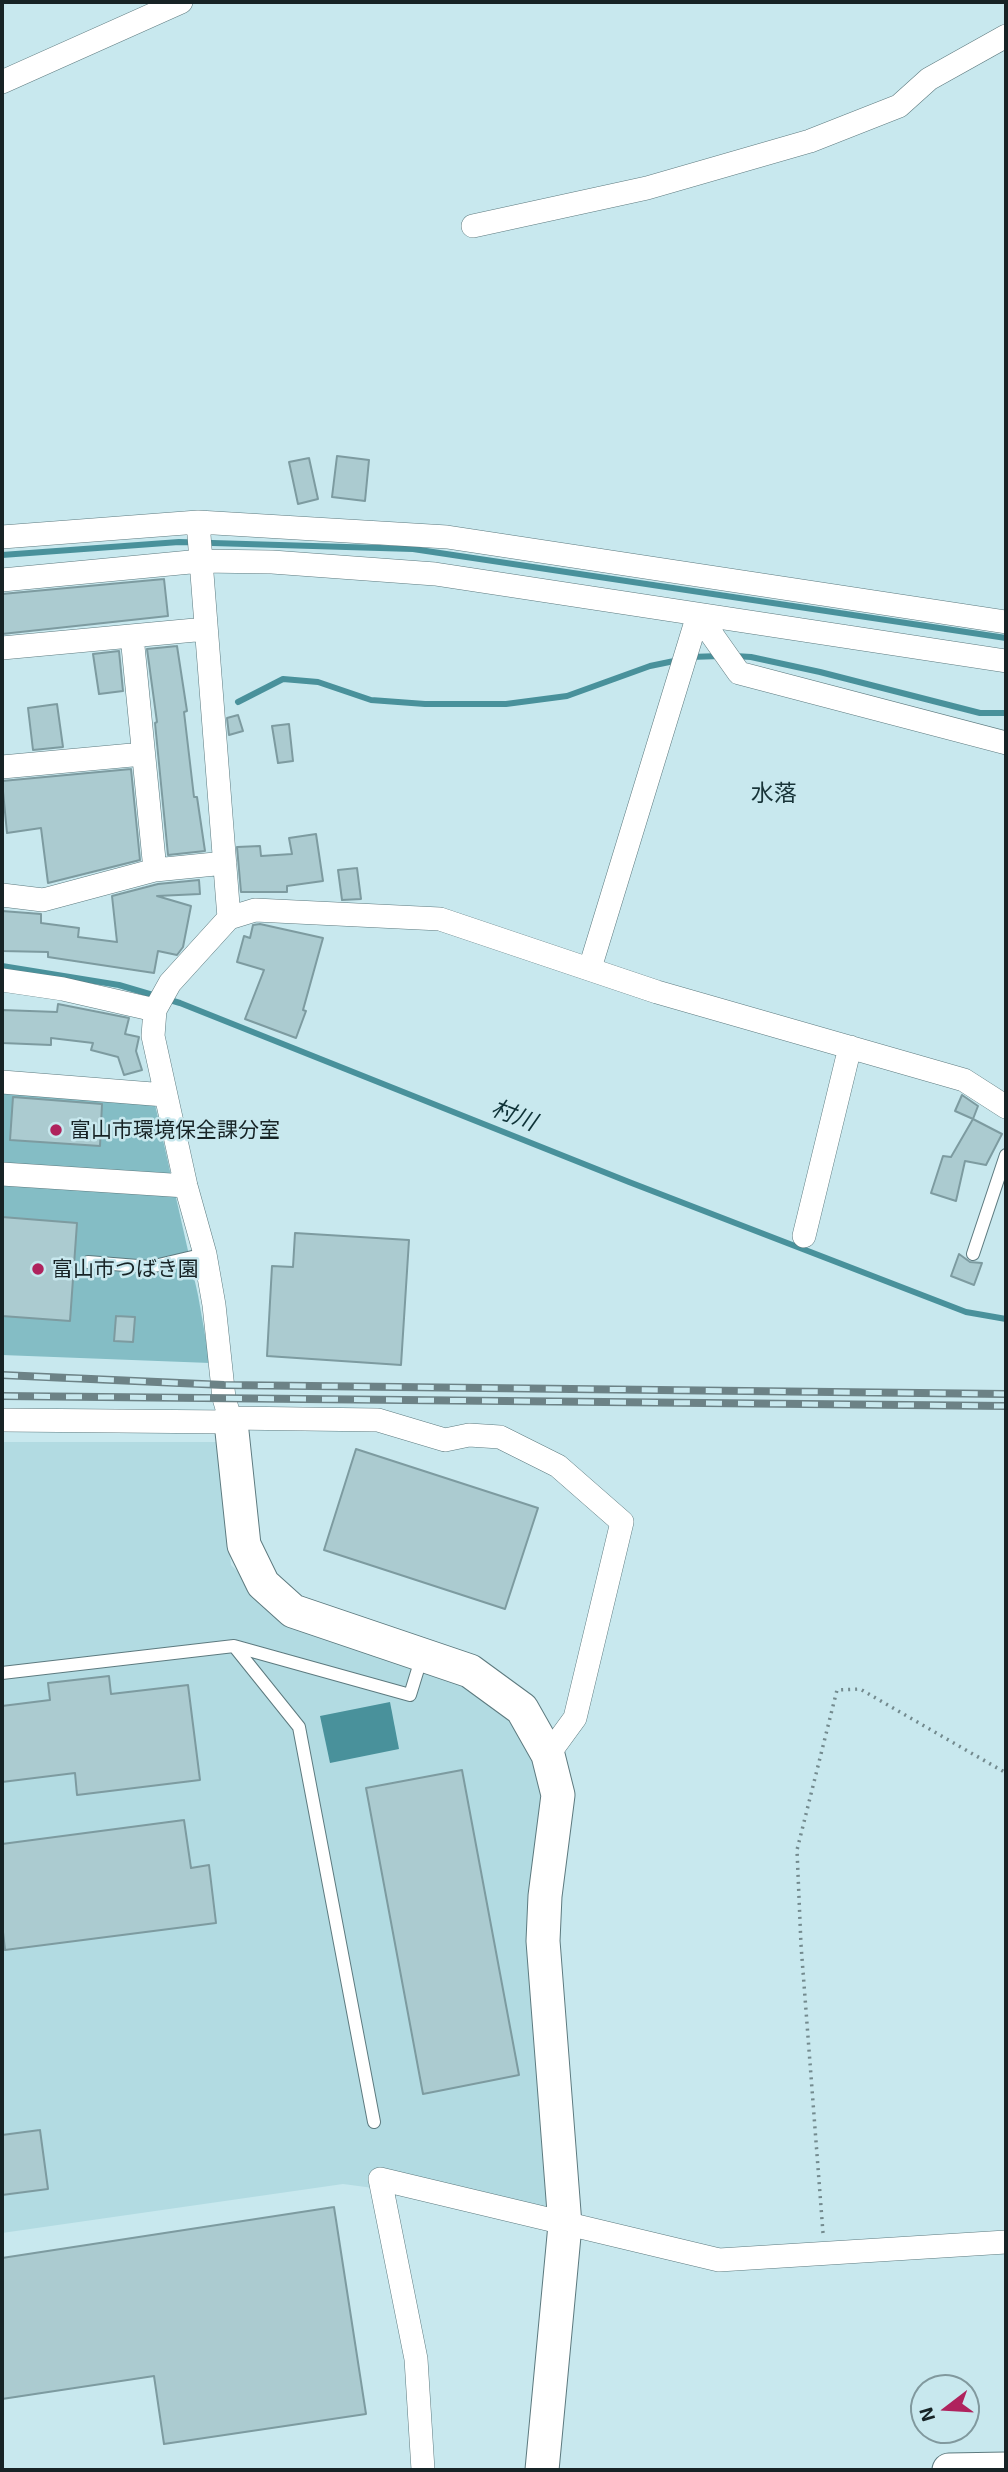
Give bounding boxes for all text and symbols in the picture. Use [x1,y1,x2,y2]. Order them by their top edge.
district label: 水落 [751,779,797,807]
water label: 村川 [488,1094,540,1136]
place label: 富山市環境保全課分室 [70,1117,280,1143]
marker: 富山市環境保全課分室 [48,1122,64,1138]
place label: 富山市つばき園 [52,1256,199,1282]
marker: 富山市つばき園 [30,1261,46,1277]
north arrow [910,2374,980,2444]
text: N [913,2405,939,2425]

